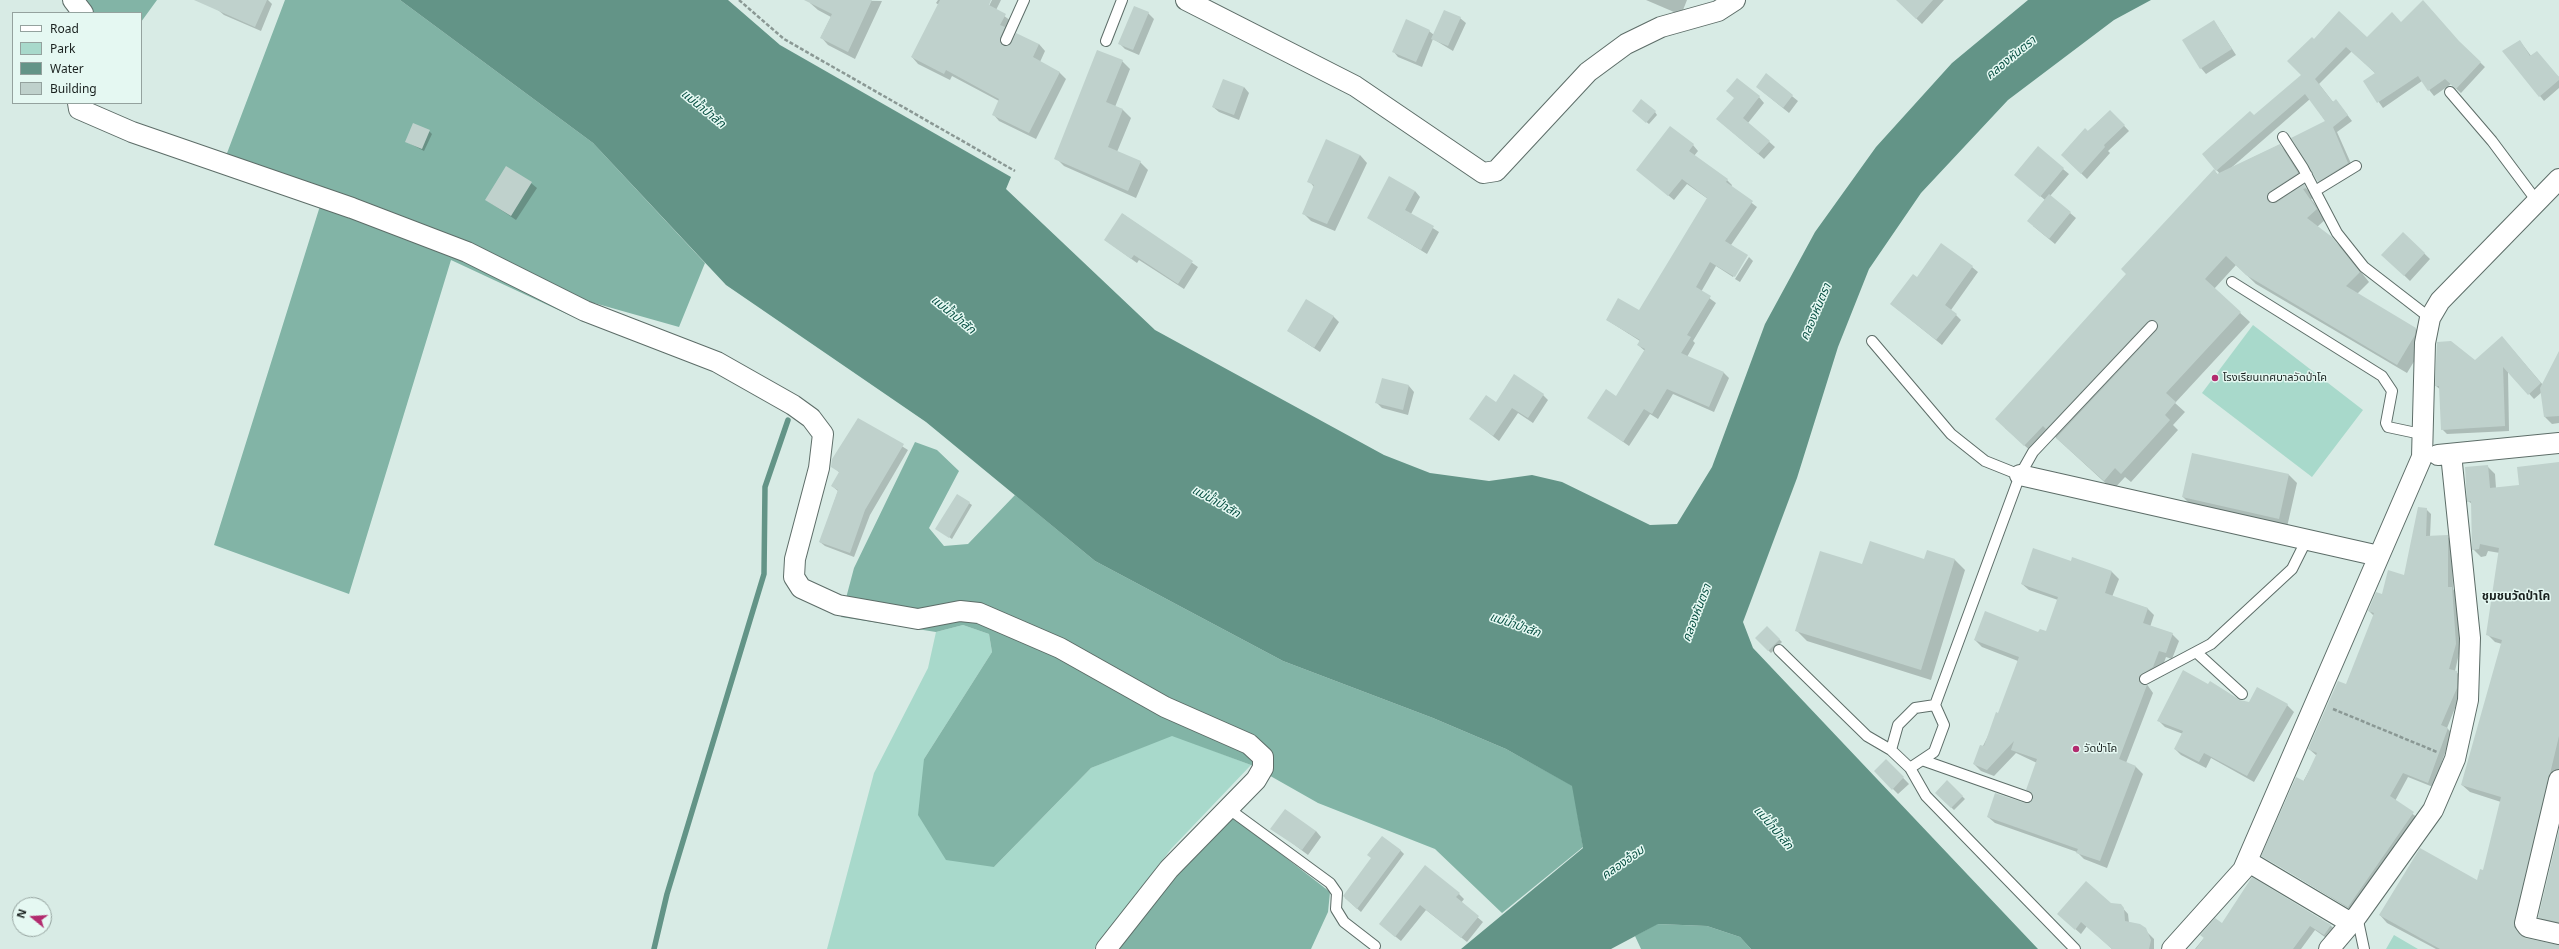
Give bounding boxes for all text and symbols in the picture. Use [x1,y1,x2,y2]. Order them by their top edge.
legend [12,12,142,104]
text: Road [50,20,79,37]
water label: คลองหันตรา [1983,33,2039,83]
text: Park [50,40,75,57]
text: Water [50,60,84,77]
text: Building [50,80,97,97]
water label: แม่น้ำป่าสัก [678,87,728,131]
water label: คลองหันตรา [1798,281,1834,343]
water label: แม่น้ำป่าสัก [928,293,978,337]
place label: โรงเรียนเทศบาลวัดป่าโค [2223,371,2327,385]
marker: โรงเรียนเทศบาลวัดป่าโค [2210,373,2220,383]
water label: แม่น้ำป่าสัก [1190,483,1242,521]
water label: คลองหันตรา [1679,582,1715,644]
district label: ชุมชนวัดป่าโค [2482,590,2550,604]
water label: แม่น้ำป่าสัก [1488,610,1542,640]
place label: วัดป่าโค [2084,742,2117,756]
marker: วัดป่าโค [2071,744,2081,754]
water label: แม่น้ำป่าสัก [1750,803,1796,853]
water label: คลองอ้อม [1599,843,1647,883]
north arrow [12,897,52,937]
text: N [13,907,30,920]

